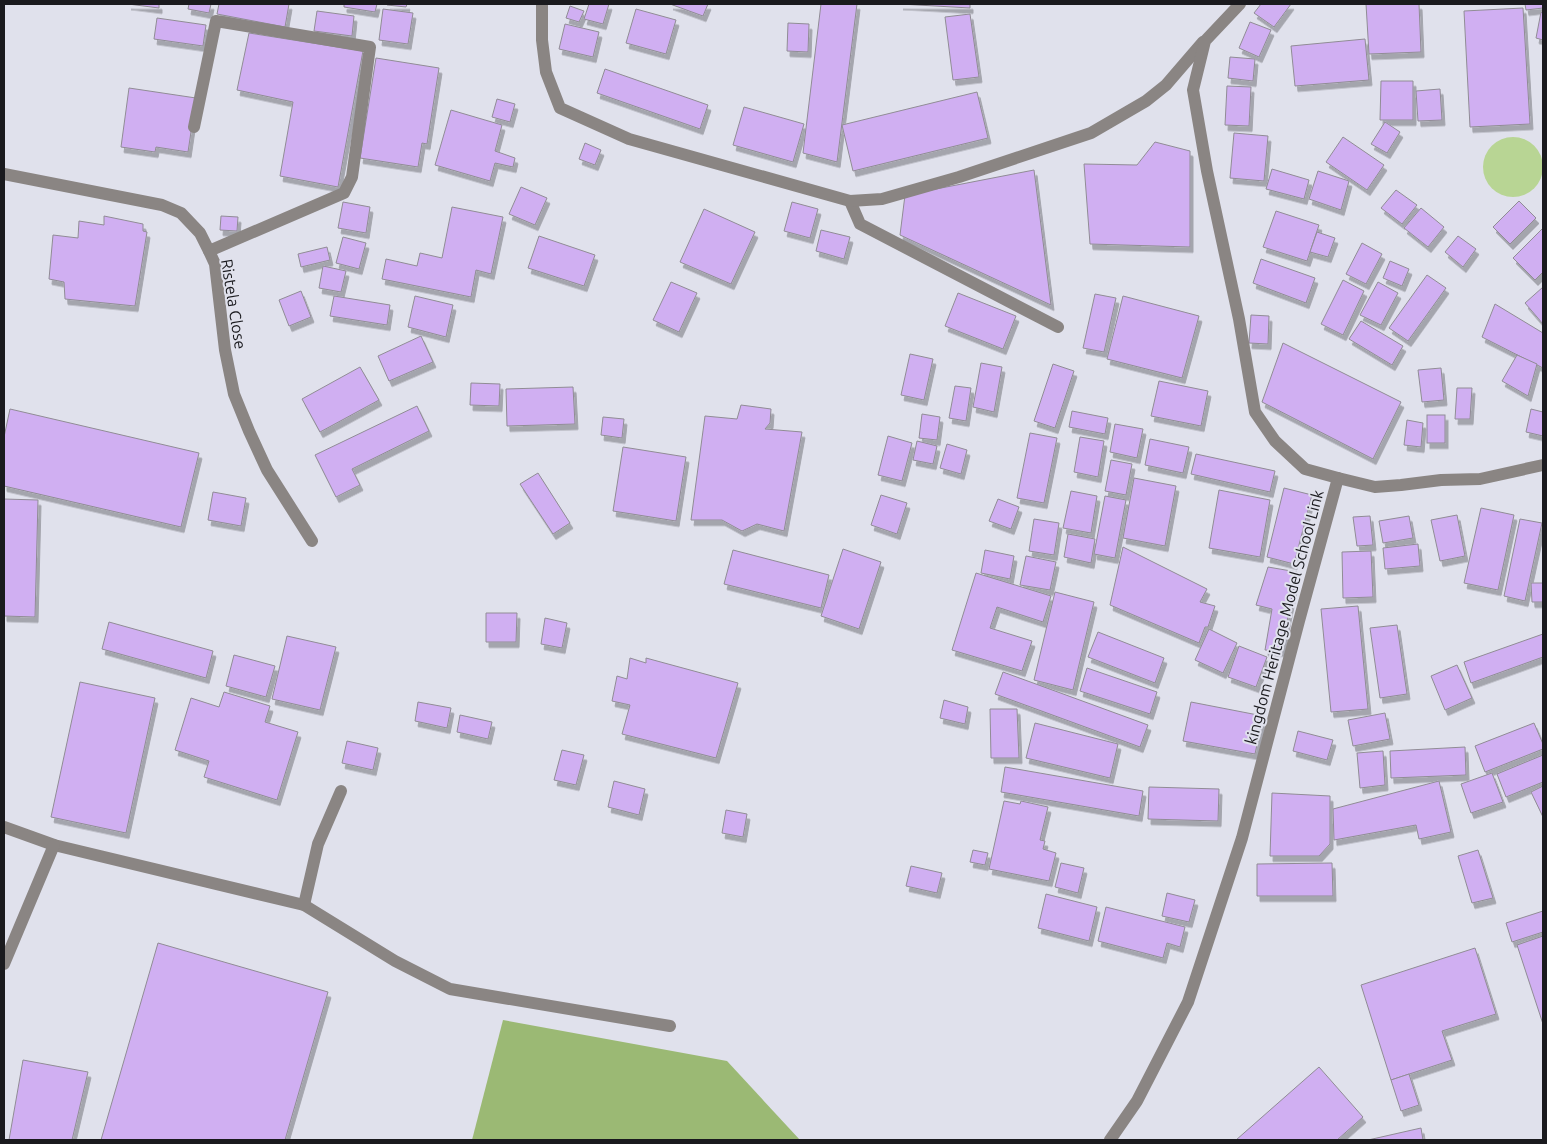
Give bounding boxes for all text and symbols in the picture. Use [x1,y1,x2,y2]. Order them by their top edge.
street label: Ristela Close [218,258,250,350]
street label: kingdom Heritage Model School Link [1241,488,1327,746]

